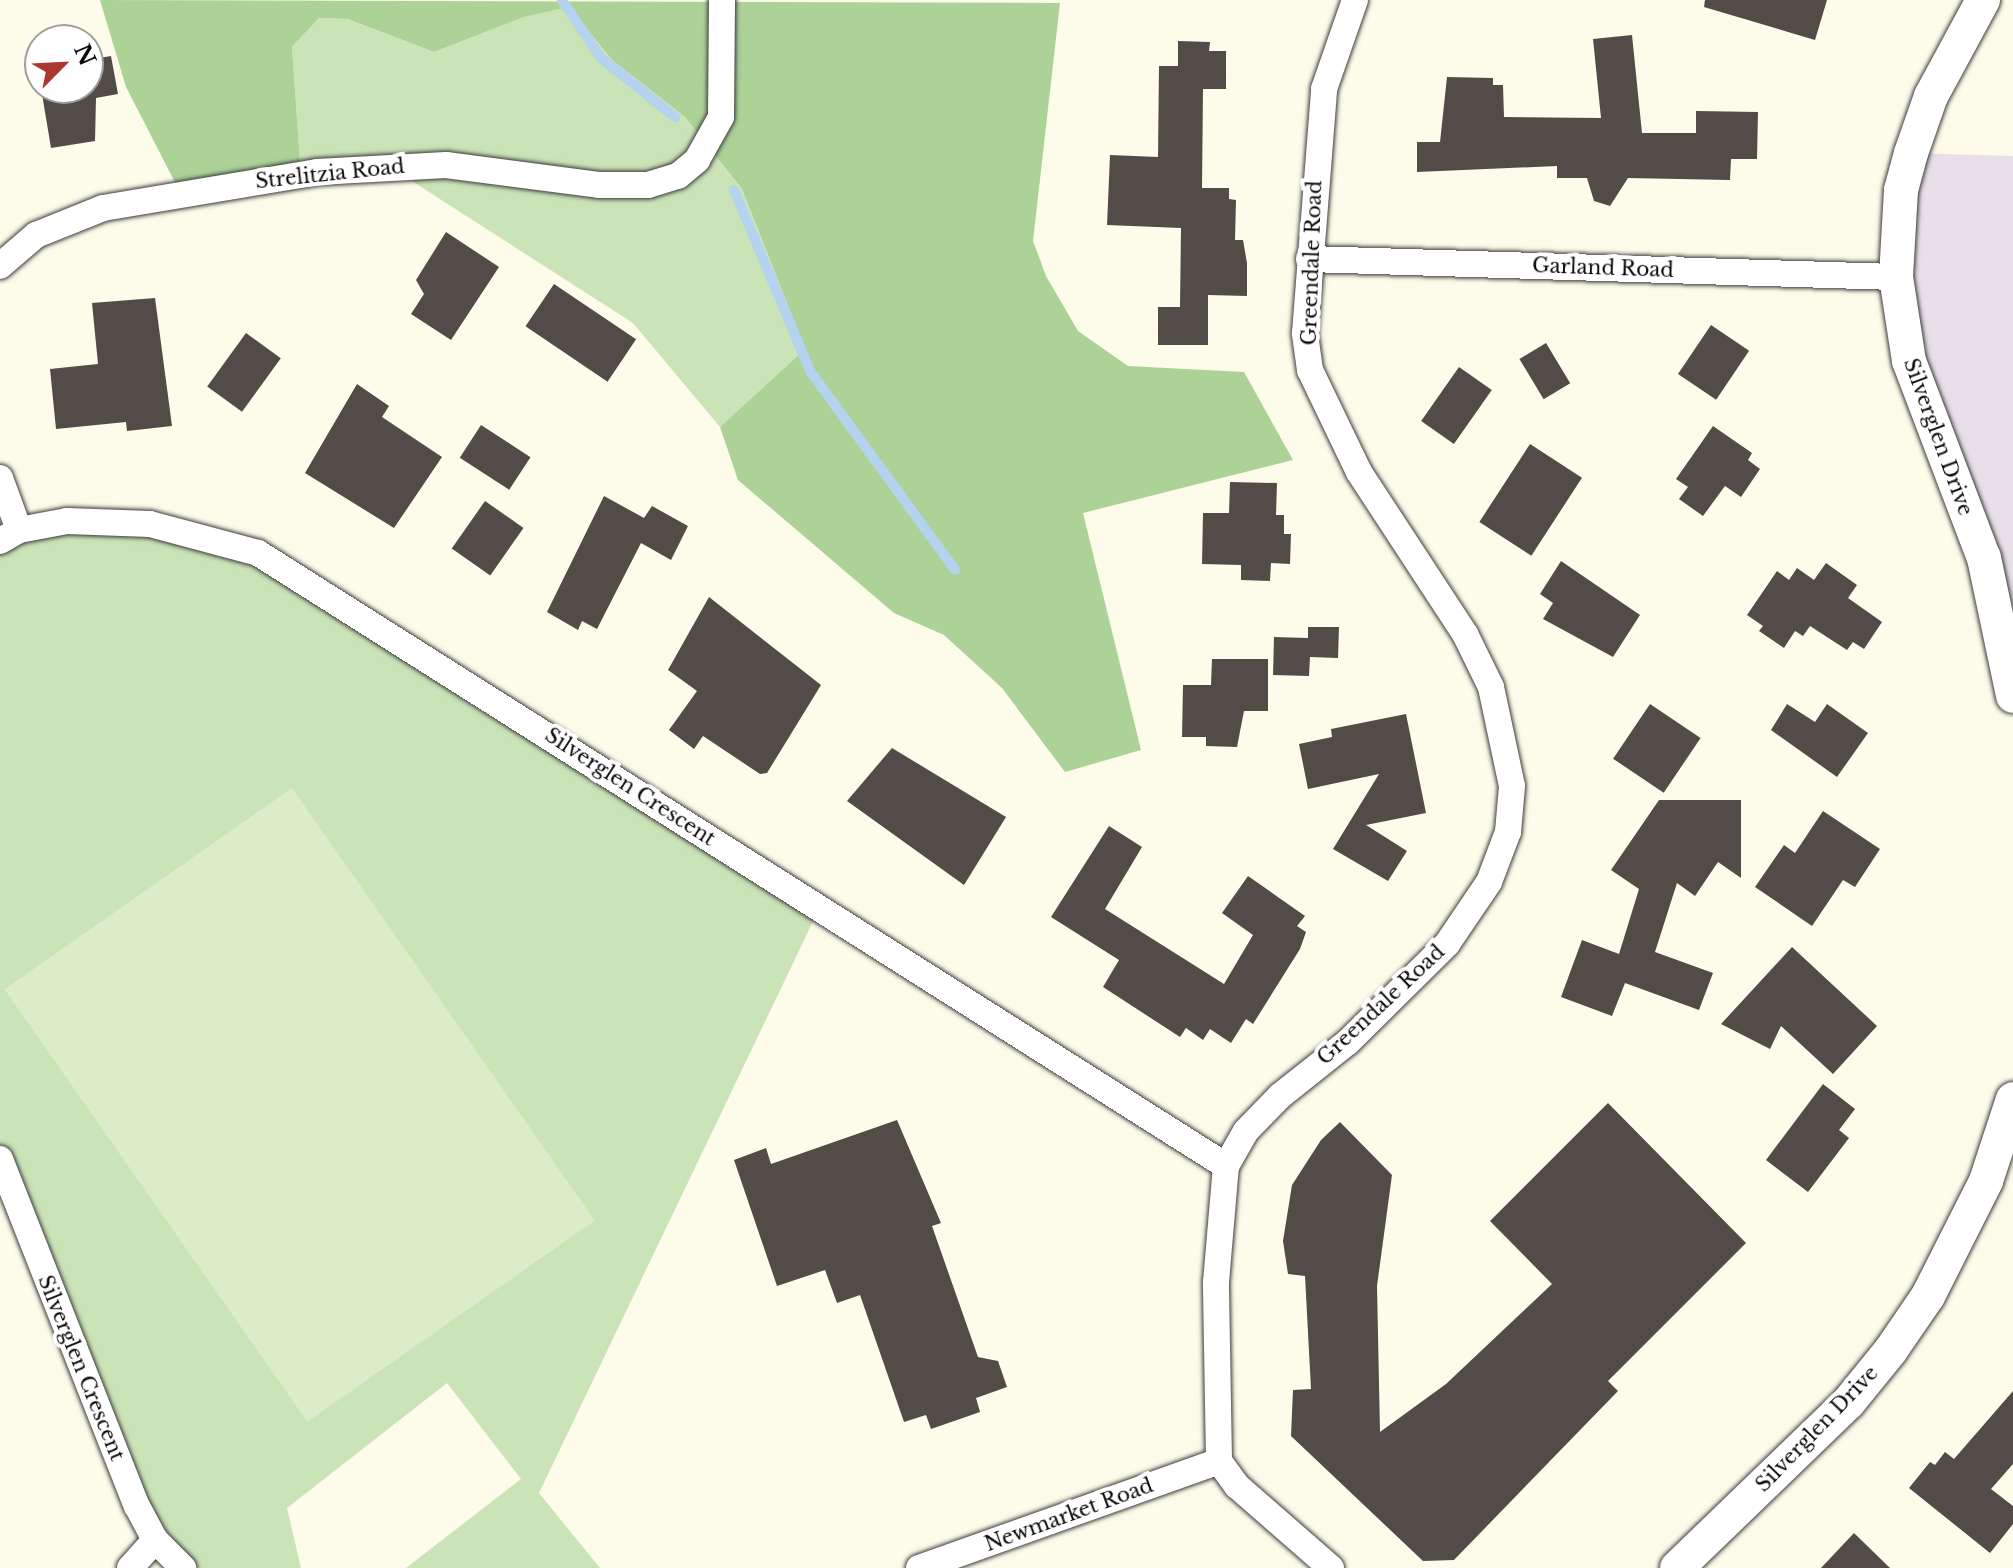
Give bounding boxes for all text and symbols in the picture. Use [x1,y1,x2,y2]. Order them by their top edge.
north arrow [24,24,104,104]
text: N [68,40,101,70]
street label: Strelitzia Road [254,154,406,194]
street label: Greendale Road [1297,180,1327,346]
street label: Garland Road [1532,254,1674,282]
street label: Silverglen Drive [1898,355,1978,519]
street label: Silverglen Crescent [541,723,719,851]
street label: Greendale Road [1313,940,1449,1070]
street label: Silverglen Crescent [33,1272,129,1464]
street label: Silverglen Drive [1751,1361,1883,1497]
street label: Newmarket Road [982,1473,1156,1557]

